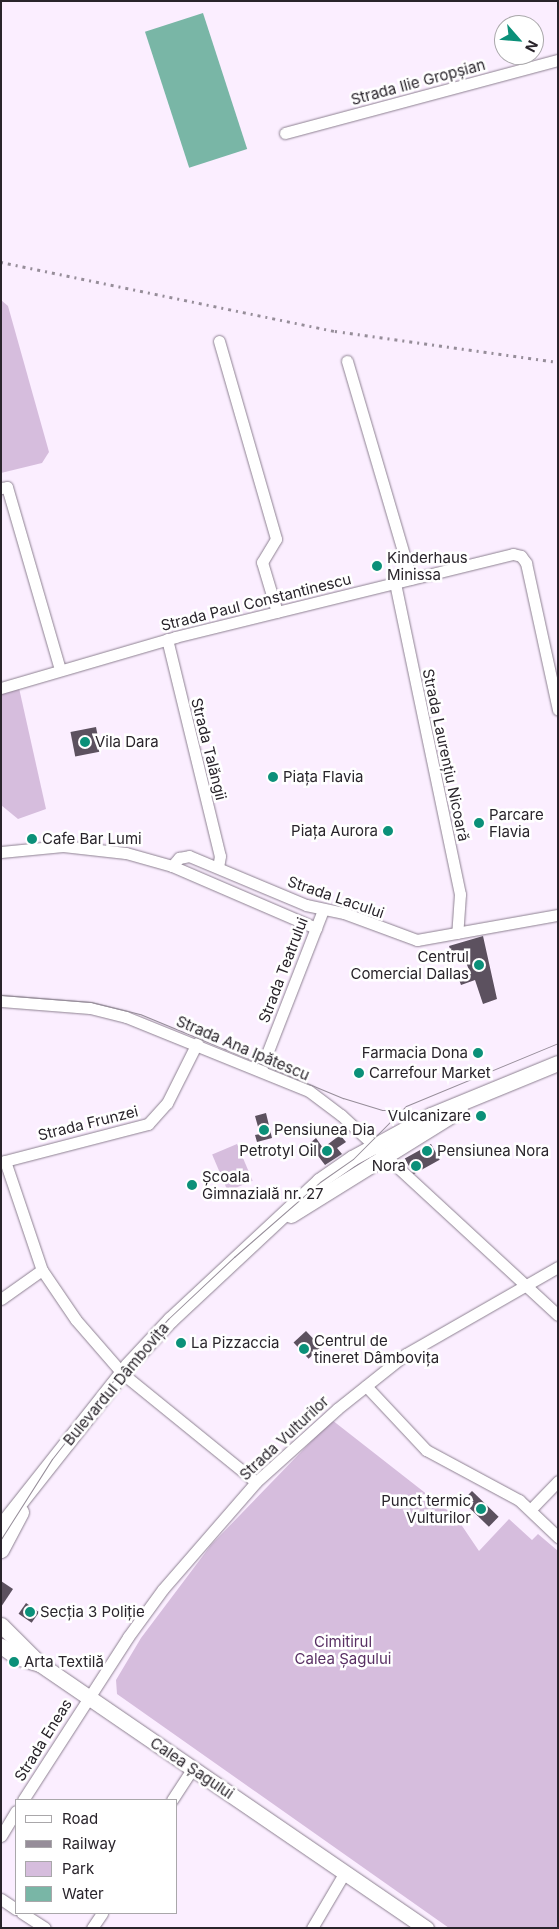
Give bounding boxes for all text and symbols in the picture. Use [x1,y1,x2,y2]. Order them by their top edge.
north arrow [494,15,544,65]
text: N [522,38,542,55]
street label: Strada Ilie Gropșian [349,55,487,109]
place label: Kinderhaus Minissa [387,548,468,583]
marker: Kinderhaus Minissa [371,560,383,572]
street label: Strada Paul Constantinescu [159,570,353,634]
street label: Strada Laurențiu Nicoară [419,667,473,843]
street label: Strada Talăngii [188,696,230,802]
place label: Vila Dara [95,733,159,751]
marker: Vila Dara [79,736,91,748]
place label: Piața Flavia [283,768,363,786]
marker: Piața Flavia [267,771,279,783]
place label: Parcare Flavia [489,805,544,840]
marker: Parcare Flavia [473,817,485,829]
place label: Piața Aurora [291,822,378,840]
marker: Piața Aurora [382,825,394,837]
place label: Cafe Bar Lumi [42,830,142,848]
marker: Cafe Bar Lumi [26,833,38,845]
street label: Strada Lacului [285,872,387,922]
street label: Strada Teatrului [255,915,311,1025]
place label: Centrul Comercial Dallas [350,947,469,982]
marker: Centrul Comercial Dallas [473,959,485,971]
street label: Strada Ana Ipătescu [174,1012,312,1084]
place label: Farmacia Dona [362,1044,468,1062]
marker: Farmacia Dona [472,1047,484,1059]
place label: Carrefour Market [369,1064,491,1082]
marker: Carrefour Market [353,1067,365,1079]
street label: Strada Frunzei [36,1102,140,1144]
place label: Vulcanizare [388,1107,471,1125]
marker: Vulcanizare [475,1110,487,1122]
place label: Pensiunea Dia [274,1121,375,1139]
marker: Pensiunea Dia [258,1124,270,1136]
place label: Petrotyl Oil [239,1142,317,1160]
place label: Pensiunea Nora [437,1142,549,1160]
marker: Petrotyl Oil [321,1145,333,1157]
marker: Pensiunea Nora [421,1145,433,1157]
place label: Nora [372,1157,406,1175]
marker: Nora [410,1160,422,1172]
place label: Școala Gimnazială nr. 27 [202,1167,324,1202]
marker: Școala Gimnazială nr. 27 [186,1179,198,1191]
street label: Bulevardul Dâmbovița [59,1319,173,1449]
place label: Centrul de tineret Dâmbovița [314,1331,439,1366]
place label: La Pizzaccia [191,1334,280,1352]
marker: La Pizzaccia [175,1337,187,1349]
marker: Centrul de tineret Dâmbovița [298,1343,310,1355]
street label: Strada Vulturilor [236,1392,332,1484]
place label: Punct termic Vulturilor [381,1491,471,1526]
marker: Punct termic Vulturilor [475,1503,487,1515]
place label: Secția 3 Poliție [40,1603,145,1621]
marker: Secția 3 Poliție [24,1606,36,1618]
park label: Cimitirul Calea Șagului [295,1632,391,1667]
place label: Arta Textilă [24,1653,104,1671]
marker: Arta Textilă [8,1656,20,1668]
street label: Strada Eneas [11,1696,75,1784]
street label: Calea Șagului [147,1733,237,1803]
legend [15,1799,178,1914]
text: Road [62,1809,98,1828]
text: Railway [62,1834,116,1853]
text: Park [62,1859,94,1878]
text: Water [62,1884,104,1903]

